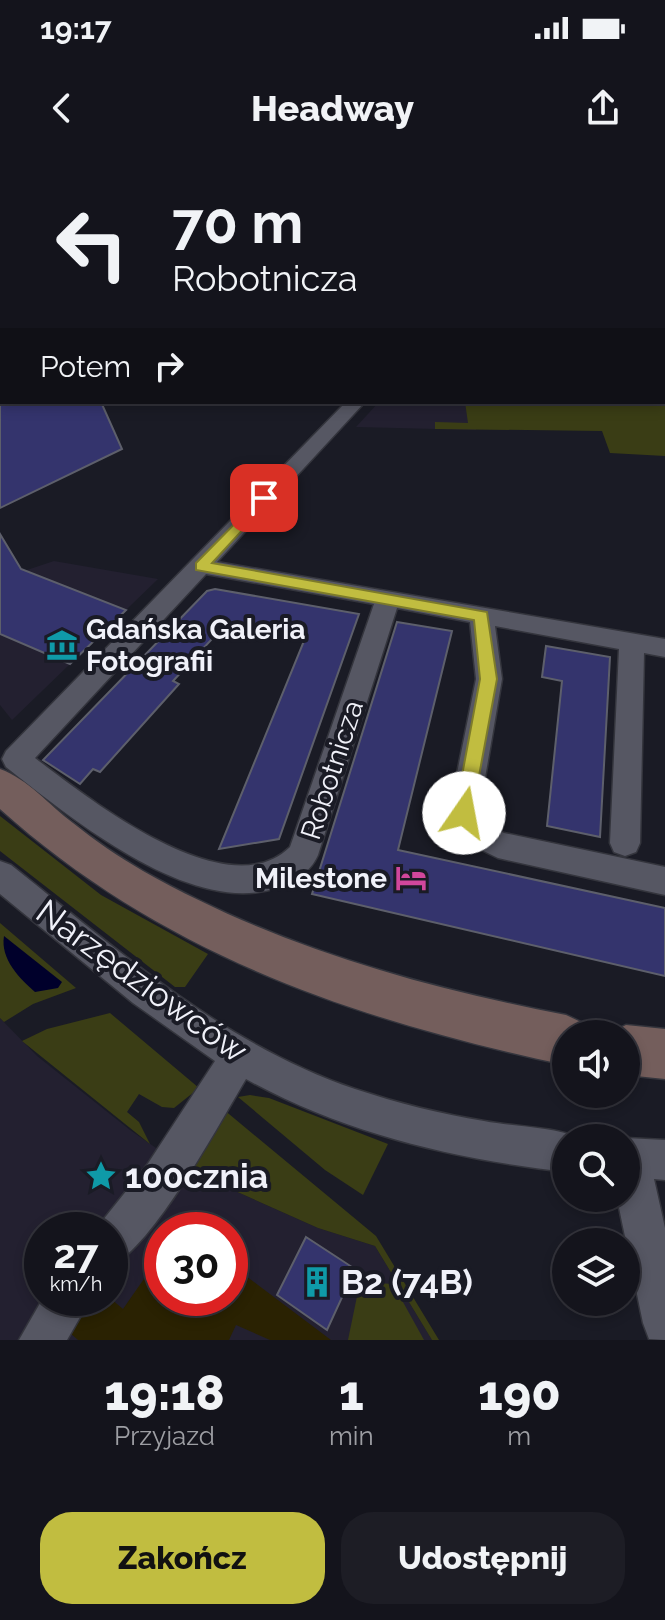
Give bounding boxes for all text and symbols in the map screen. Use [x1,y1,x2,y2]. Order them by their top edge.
text: 19:17 [40,11,112,46]
icon: back [40,86,84,130]
icon: share [581,86,625,130]
text: Headway [251,87,414,129]
text: 70 m [172,190,303,256]
icon: left [40,192,144,296]
text: Robotnicza [172,257,358,299]
icon: right [147,344,191,388]
text: Potem [40,349,131,384]
pin [230,464,298,532]
icon: arrive [242,476,286,520]
place label: Gdańska Galeria Fotografii [86,613,306,678]
museum icon: Gdańska Galeria Fotografii [45,628,79,662]
street label: Robotnicza [294,696,370,844]
position arrow [422,771,506,855]
hotel icon: Milestone [394,861,428,895]
place label: Milestone [255,862,387,895]
street label: Narzędziowców [29,891,255,1071]
map controls [552,1020,640,1316]
button: sound [552,1020,640,1108]
button: search [552,1124,640,1212]
place label: 100cznia [125,1156,268,1196]
place icon: 100cznia [84,1159,118,1193]
speed limit sign: 30 [144,1212,248,1316]
button: layers [552,1228,640,1316]
text: 27 [53,1230,98,1277]
place label: B2 (74B) [341,1262,473,1302]
building icon: B2 (74B) [300,1265,334,1299]
text: km/h [50,1272,102,1296]
text: 19:18 [104,1365,225,1421]
text: 1 [339,1365,364,1421]
text: 190 [478,1365,561,1421]
text: Przyjazd [114,1421,215,1451]
text: min [329,1421,374,1451]
text: m [507,1421,531,1451]
button: Zakończ [40,1512,325,1604]
button: Udostępnij [341,1512,625,1604]

